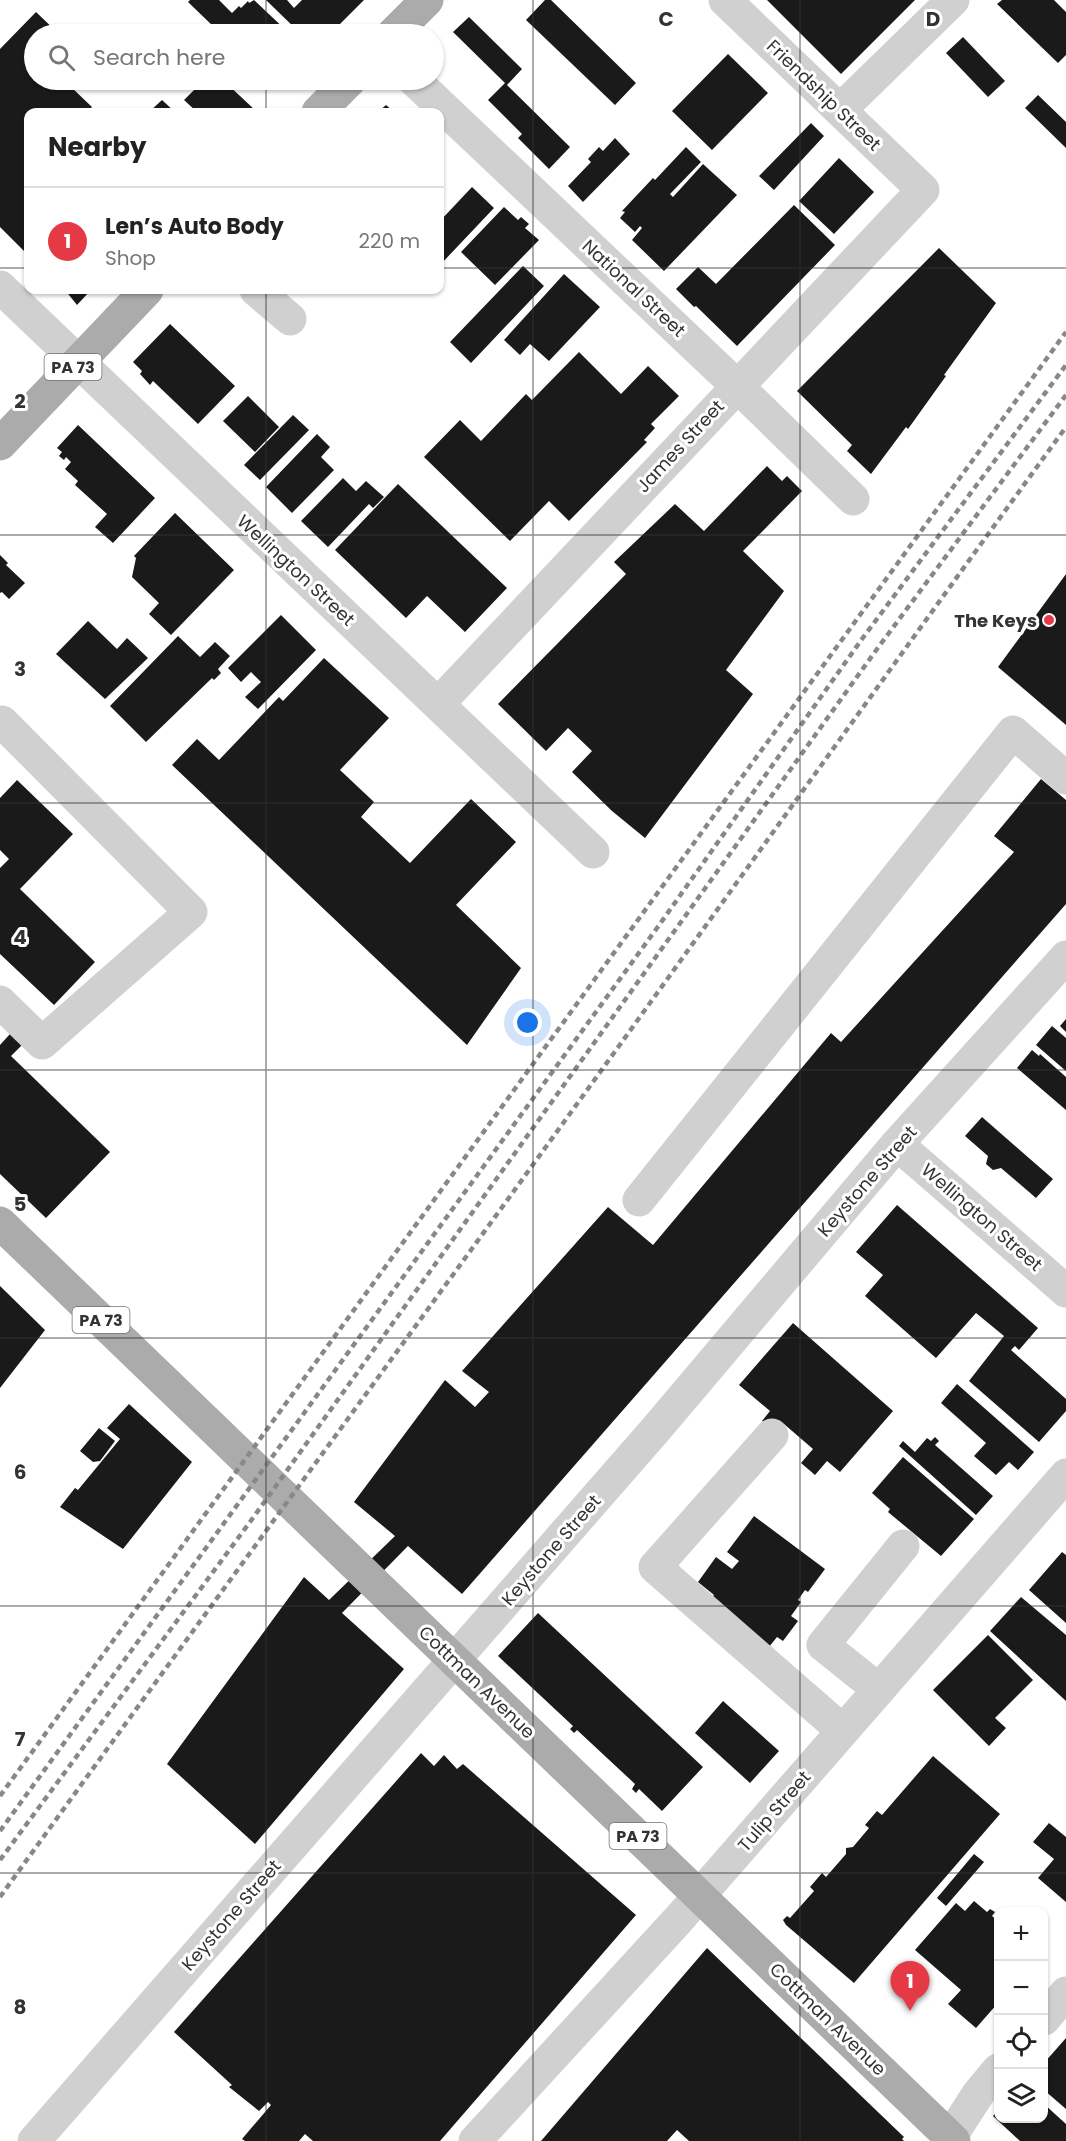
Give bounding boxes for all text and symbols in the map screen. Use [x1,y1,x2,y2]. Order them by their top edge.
text: C [658,5,674,33]
text: D [926,5,940,33]
search box [24,24,444,90]
street label: Friendship Street [761,34,887,156]
icon: search [45,41,78,74]
text: Search here [93,42,226,73]
text: Nearby [48,129,146,165]
text: Len’s Auto Body [105,211,284,242]
text: 1 [64,227,71,255]
text: 220 m [359,227,420,255]
street label: National Street [577,234,691,342]
text: Shop [105,244,156,272]
road number: PA 73 [44,354,101,380]
text: 2 [14,387,26,415]
street label: James Street [631,394,729,498]
street label: Wellington Street [232,509,360,631]
place label: The Keys [954,608,1037,633]
marker: The Keys [1042,613,1056,627]
text: 3 [14,655,26,683]
text: 4 [13,923,27,951]
your location [513,1008,542,1037]
street label: Keystone Street [812,1120,922,1242]
street label: Wellington Street [916,1157,1048,1277]
text: 5 [14,1190,27,1218]
road number: PA 73 [72,1307,130,1333]
text: 6 [14,1458,26,1486]
street label: Keystone Street [496,1489,606,1611]
street label: Cottman Avenue [413,1620,541,1744]
text: 7 [15,1725,26,1753]
street label: Tulip Street [732,1765,816,1857]
road number: PA 73 [610,1823,666,1849]
street label: Keystone Street [176,1854,286,1976]
map controls [994,1907,1048,2123]
button: + [994,1907,1048,1961]
street label: Cottman Avenue [764,1957,892,2081]
button: − [994,1961,1048,2015]
pin: 1 [890,1962,930,2011]
text: 8 [14,1993,26,2021]
button: locate [994,2015,1048,2069]
button: layers [994,2069,1048,2123]

